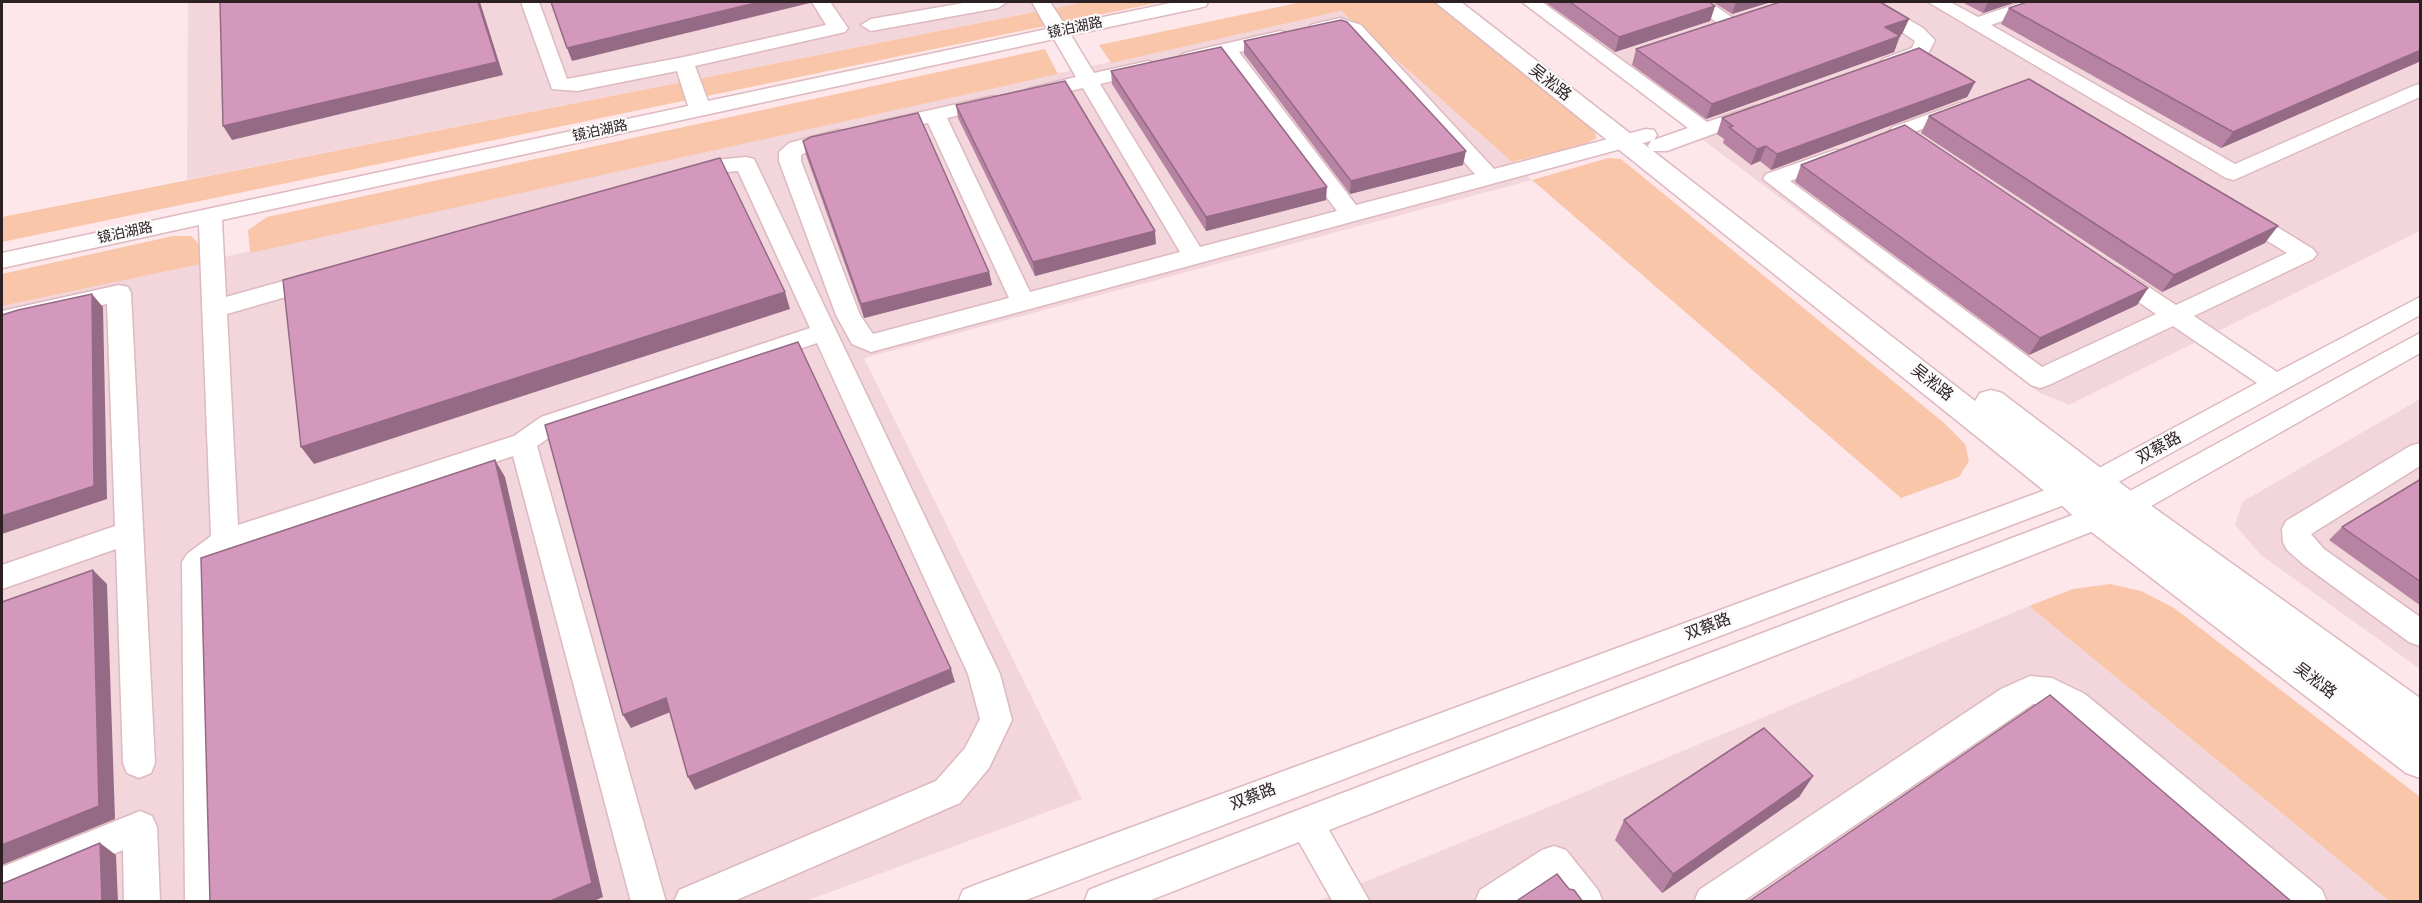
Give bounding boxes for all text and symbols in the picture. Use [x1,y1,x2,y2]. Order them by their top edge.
street label: 镜泊湖路 [1046,14,1104,42]
street label: 吴淞路 [1525,61,1575,105]
street label: 镜泊湖路 [571,117,629,145]
street label: 镜泊湖路 [96,219,154,247]
street label: 吴淞路 [1907,361,1957,405]
street label: 双蔡路 [2133,428,2185,468]
street label: 双蔡路 [1682,609,1734,645]
street label: 吴淞路 [2290,659,2340,703]
street label: 双蔡路 [1227,779,1279,815]

